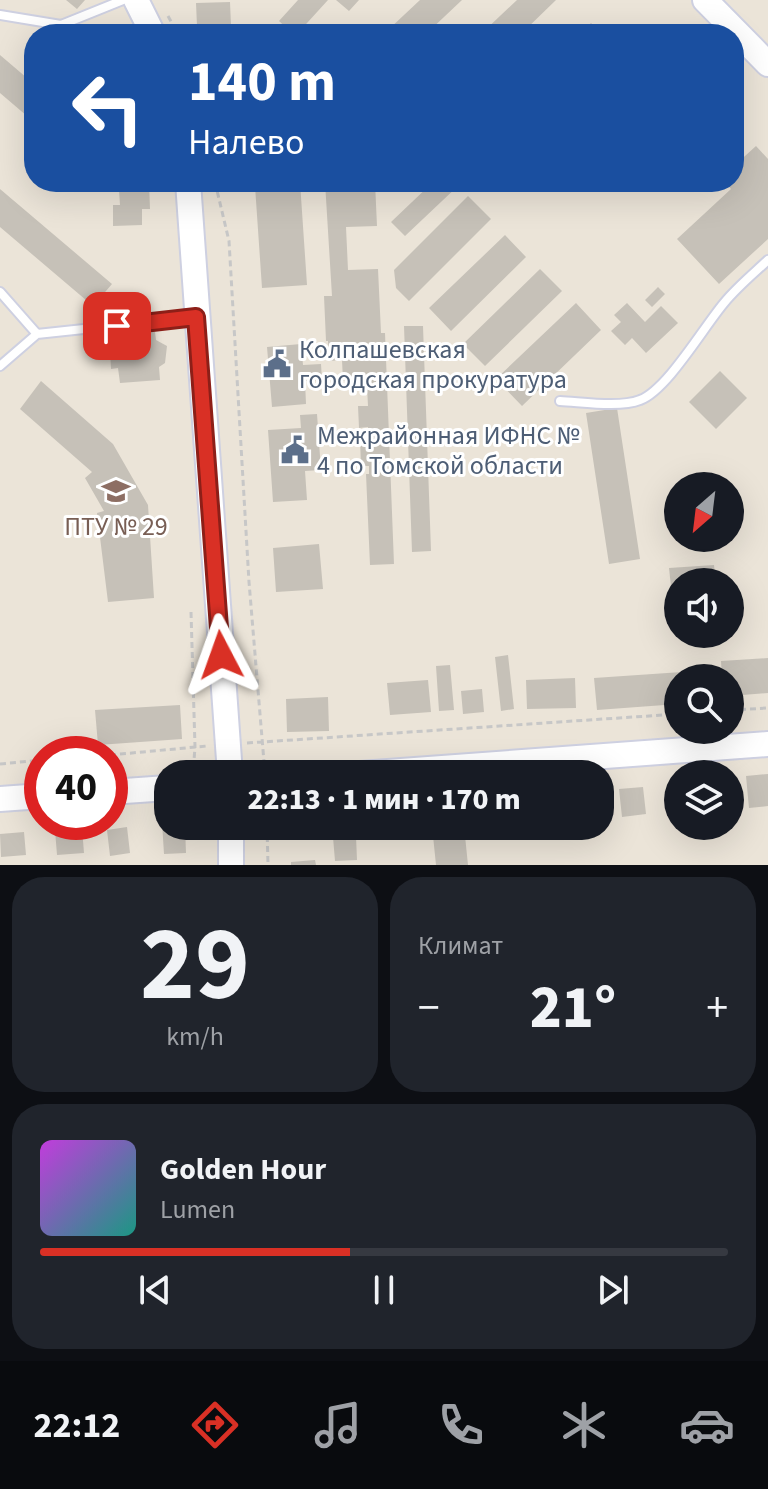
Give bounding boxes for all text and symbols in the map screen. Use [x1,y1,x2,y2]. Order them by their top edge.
text: 140 m [188,43,336,122]
icon: left [56,56,160,160]
text: Налево [188,117,304,168]
pin [83,292,151,360]
icon: arrive [95,304,139,348]
place label: Колпашевская городская прокуратура [299,331,567,398]
public building icon: Колпашевская городская прокуратура [262,349,292,379]
place label: Межрайонная ИФНС № 4 по Томской области [317,417,580,484]
public building icon: Межрайонная ИФНС № 4 по Томской области [280,435,310,465]
north arrow [664,472,744,552]
map controls [664,472,744,840]
school or university icon: ПТУ № 29 [101,476,131,506]
place label: ПТУ № 29 [64,508,168,545]
button: sound [664,568,744,648]
position arrow [179,613,263,697]
button: search [664,664,744,744]
speed limit sign: 40 [24,736,128,840]
button: layers [664,760,744,840]
text: 22:13 · 1 мин · 170 m [247,778,521,821]
text: 29 [140,892,250,1040]
text: Климат [418,927,503,964]
text: 21° [530,966,616,1051]
text: − [418,977,440,1040]
text: + [706,977,728,1040]
text: km/h [166,1018,224,1055]
text: Golden Hour [160,1148,326,1191]
text: Lumen [160,1191,235,1228]
icon: previous [133,1268,177,1312]
icon: pause [362,1268,406,1312]
icon: next [591,1268,635,1312]
icon: directions [187,1397,243,1453]
icon: music [310,1397,366,1453]
icon: phone [433,1397,489,1453]
icon: climate [556,1397,612,1453]
icon: car [679,1397,735,1453]
text: 22:12 [33,1400,120,1451]

